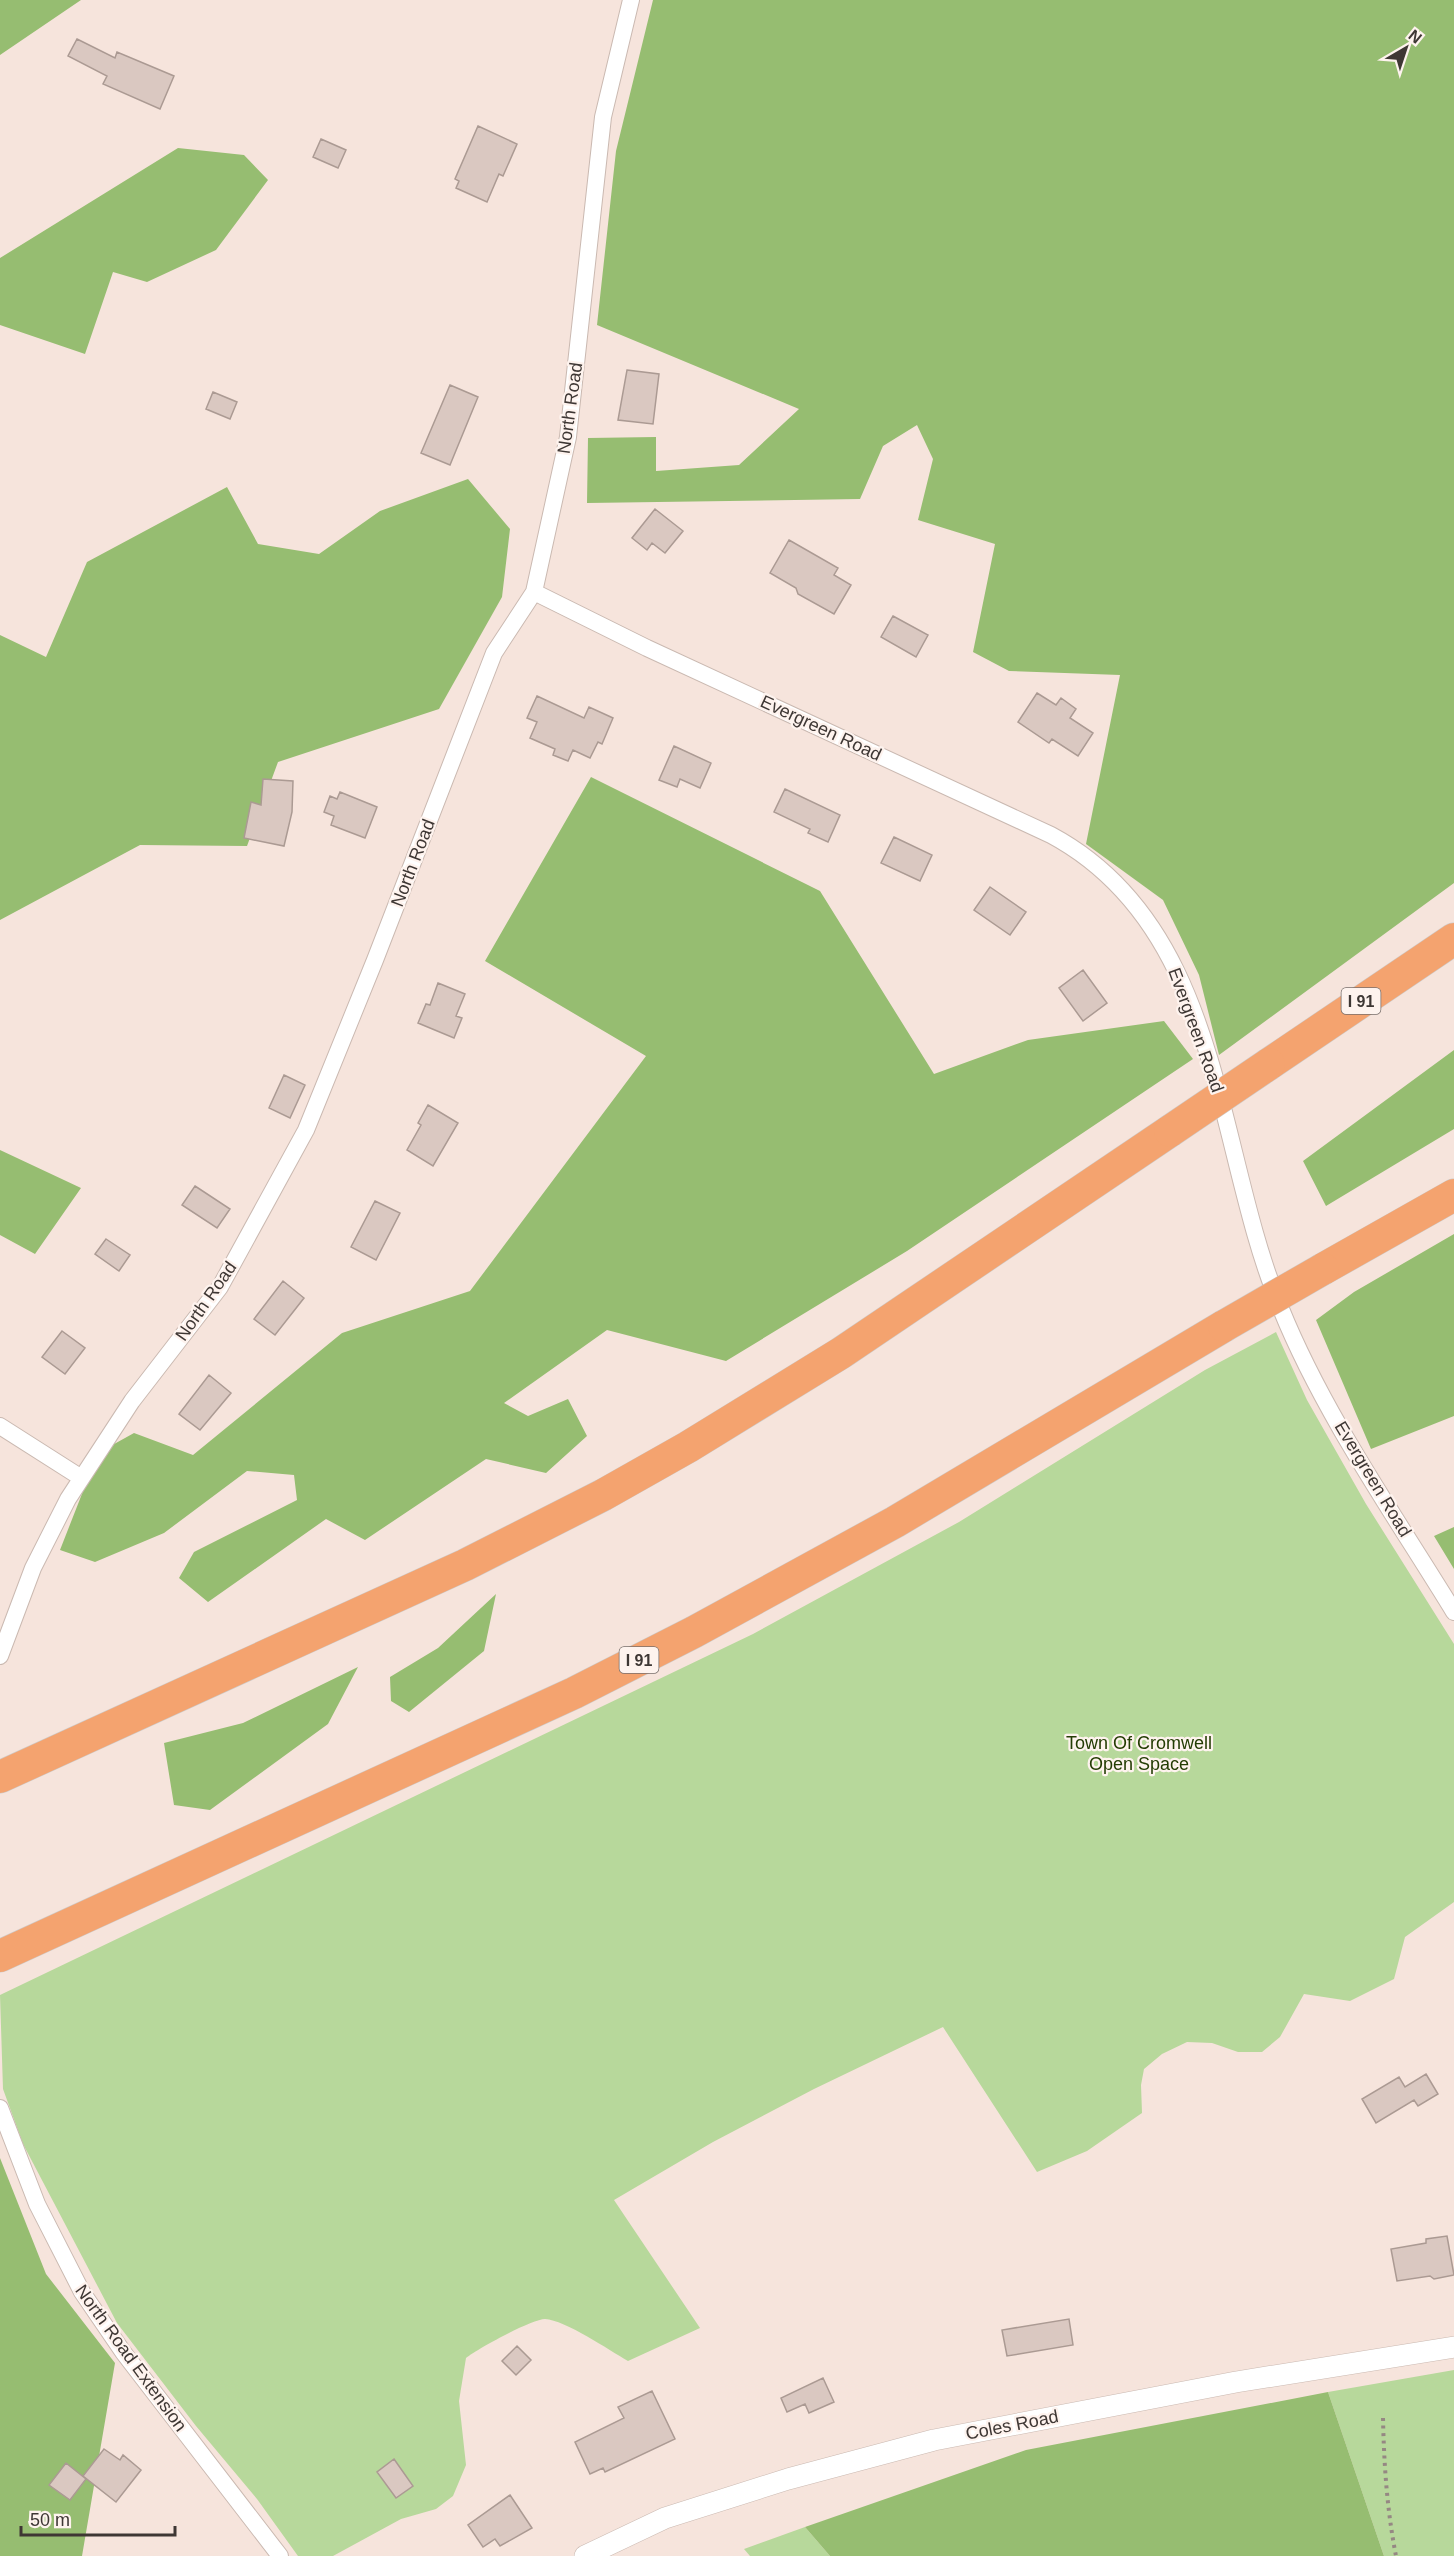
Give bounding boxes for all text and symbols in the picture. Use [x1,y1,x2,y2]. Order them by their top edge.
north arrow [1376,18,1436,78]
text: N [1405,26,1425,47]
street label: North Road [554,361,586,455]
street label: Evergreen Road [757,691,885,765]
street label: North Road [387,816,439,910]
street label: Evergreen Road [1164,965,1228,1095]
road number: I 91 [1342,988,1380,1014]
street label: North Road [171,1258,241,1344]
street label: Evergreen Road [1331,1418,1415,1540]
road number: I 91 [620,1647,658,1673]
park label: Town Of Cromwell Open Space [1066,1733,1212,1774]
street label: North Road Extension [71,2281,191,2435]
street label: Coles Road [964,2406,1060,2444]
scale bar [21,2499,176,2537]
text: 50 m [30,2510,70,2530]

